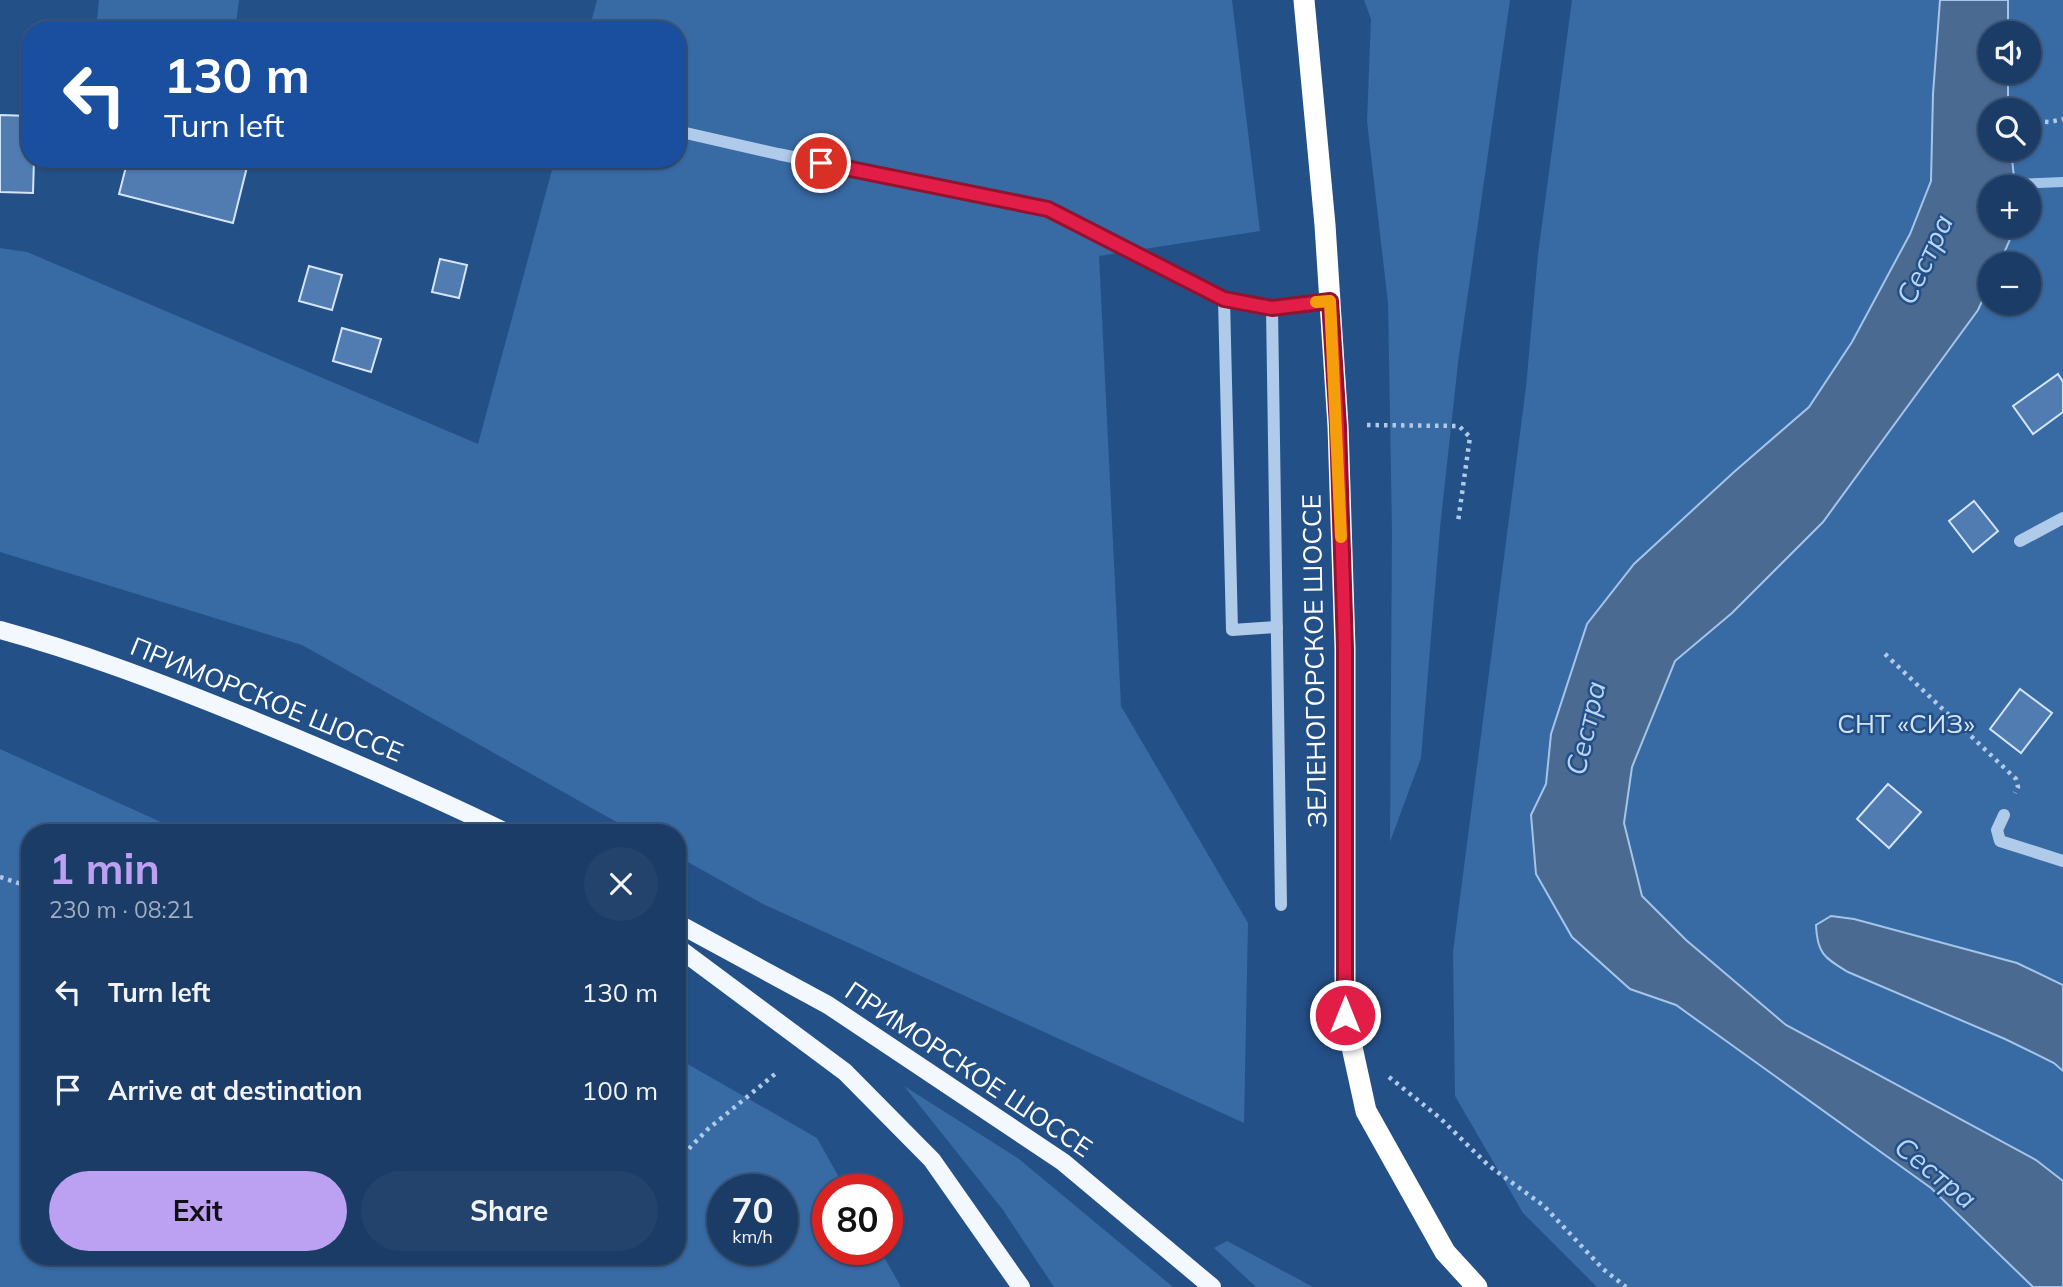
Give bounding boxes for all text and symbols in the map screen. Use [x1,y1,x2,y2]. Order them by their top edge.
map controls [1978,21,2041,315]
button: sound [1978,21,2041,84]
text: 130 m [164,44,310,105]
icon: left [49,49,140,140]
button: search [1978,98,2041,161]
text: Turn left [164,105,284,145]
pin [791,133,851,193]
icon: arrive [802,144,840,182]
button: + [1978,175,2041,238]
water label: Сестра [1888,208,1960,310]
button: − [1978,252,2041,315]
street label: ЗЕЛЕНОГОРСКОЕ ШОССЕ [1295,494,1333,828]
street label: ПРИМОРСКОЕ ШОССЕ [126,629,408,769]
water label: Сестра [1557,678,1613,778]
park label: СНТ «СИЗ» [1837,707,1975,740]
text: 1 min [49,842,160,895]
button: close [584,847,658,921]
text: 230 m · 08:21 [49,895,194,924]
icon: left [49,973,87,1011]
street label: ПРИМОРСКОЕ ШОССЕ [839,974,1099,1164]
text: Turn left [108,976,210,1009]
text: 130 m [582,976,658,1009]
position arrow [1308,978,1382,1052]
icon: arrive [49,1071,87,1109]
text: Arrive at destination [108,1074,363,1107]
text: 100 m [582,1074,658,1107]
water label: Сестра [1888,1128,1984,1216]
button: Exit [49,1171,347,1251]
button: Share [361,1171,658,1251]
speed limit sign: 80 [812,1174,903,1265]
text: 70 [731,1188,774,1232]
text: km/h [732,1225,773,1248]

